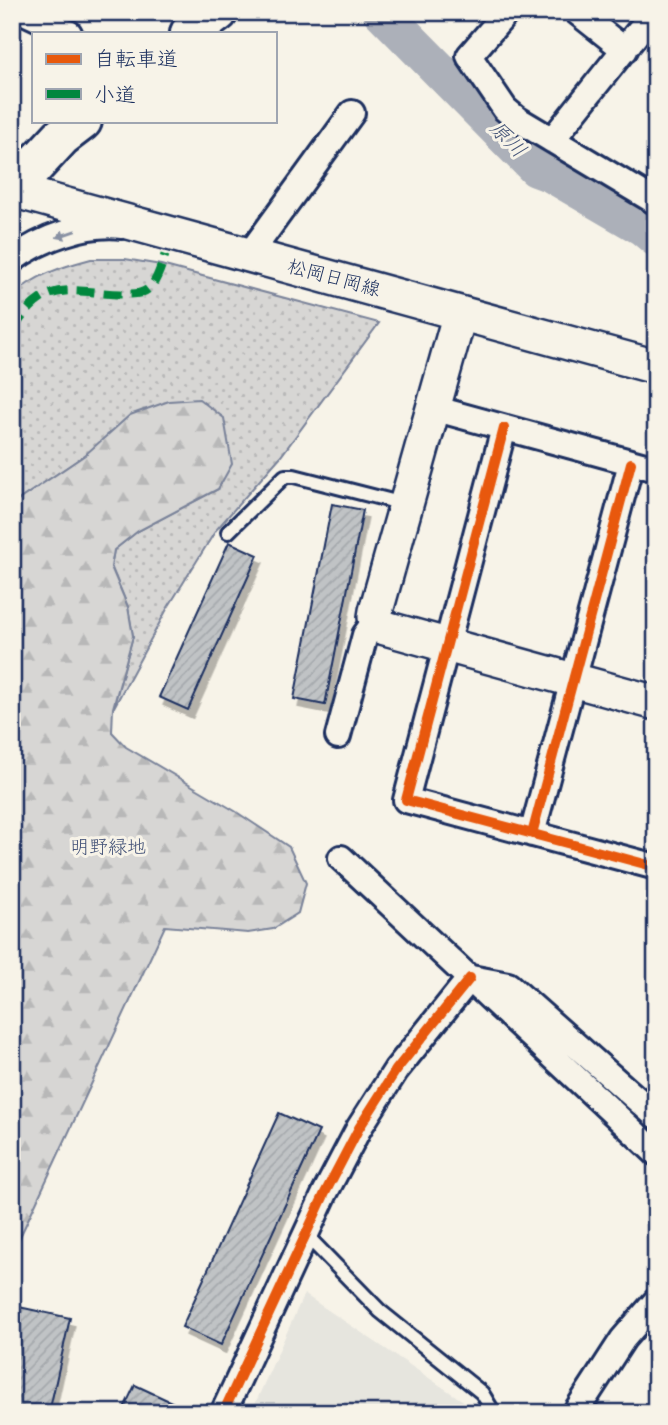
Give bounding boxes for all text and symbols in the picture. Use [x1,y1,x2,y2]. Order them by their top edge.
legend [32,32,276,122]
text: 自転車道 [94,47,178,71]
text: 小道 [94,83,136,107]
water label: 原川 [485,116,531,162]
one-way arrow [55,229,76,240]
street label: 松岡日岡線 [285,255,383,301]
park label: 明野緑地 [70,836,146,858]

